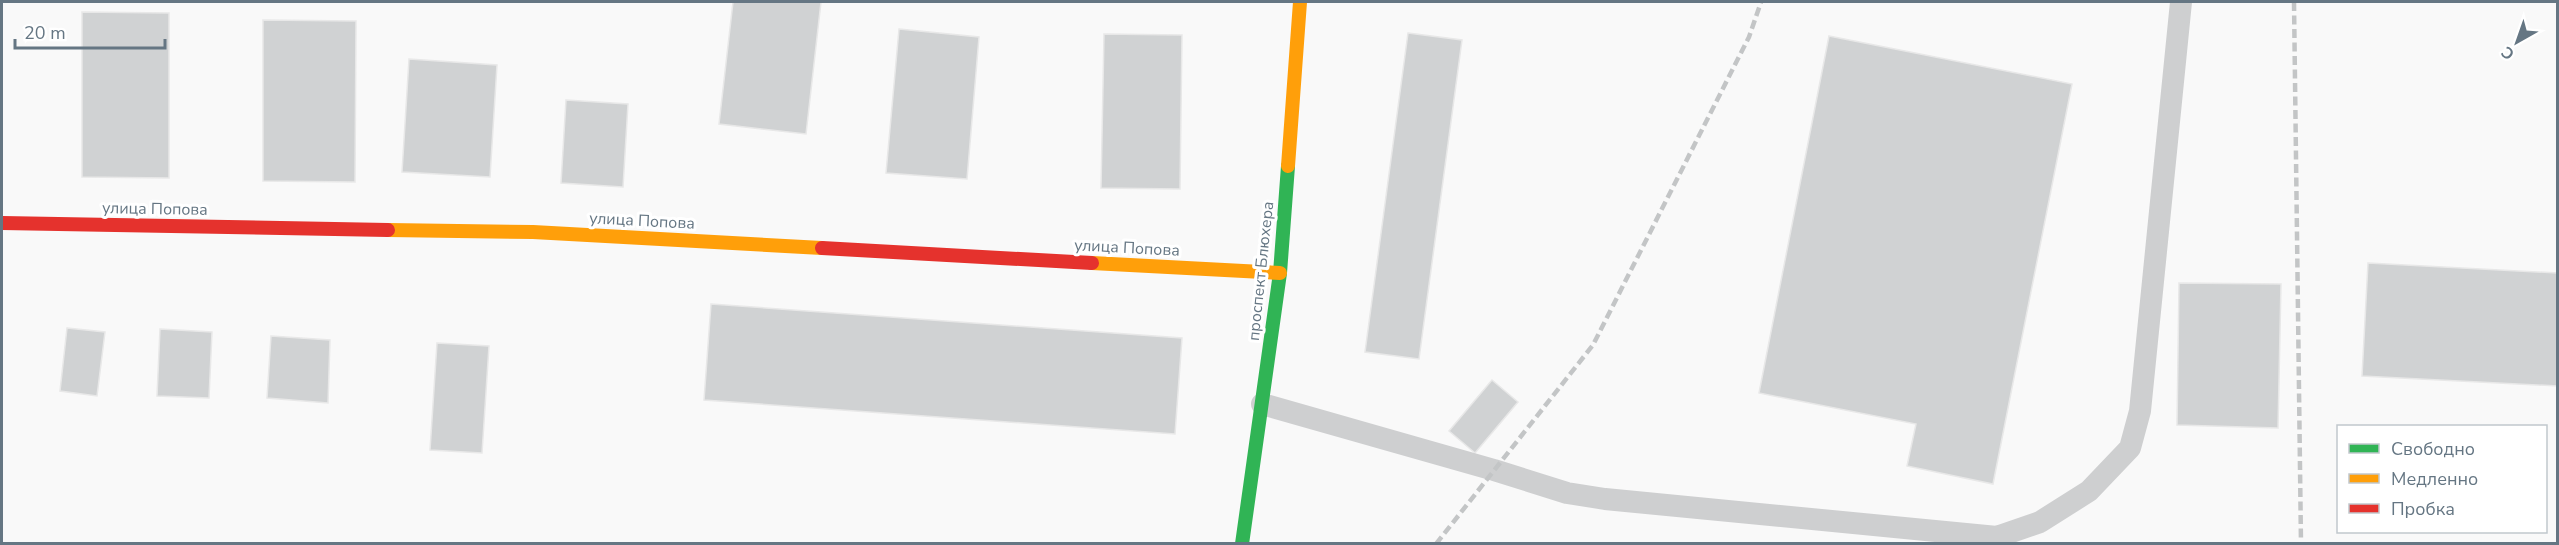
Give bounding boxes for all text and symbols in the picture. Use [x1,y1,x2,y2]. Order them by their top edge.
scale bar [15,12,165,50]
north arrow [2487,12,2547,72]
text: 20 m [24,21,66,45]
text: С [2497,41,2519,65]
street label: улица Попова [102,197,208,221]
street label: проспект Блюхера [1243,200,1279,342]
street label: улица Попова [589,207,695,235]
street label: улица Попова [1074,234,1180,262]
legend [2337,425,2547,533]
text: Свободно [2391,437,2475,461]
text: Медленно [2391,467,2478,491]
text: Пробка [2391,497,2455,521]

